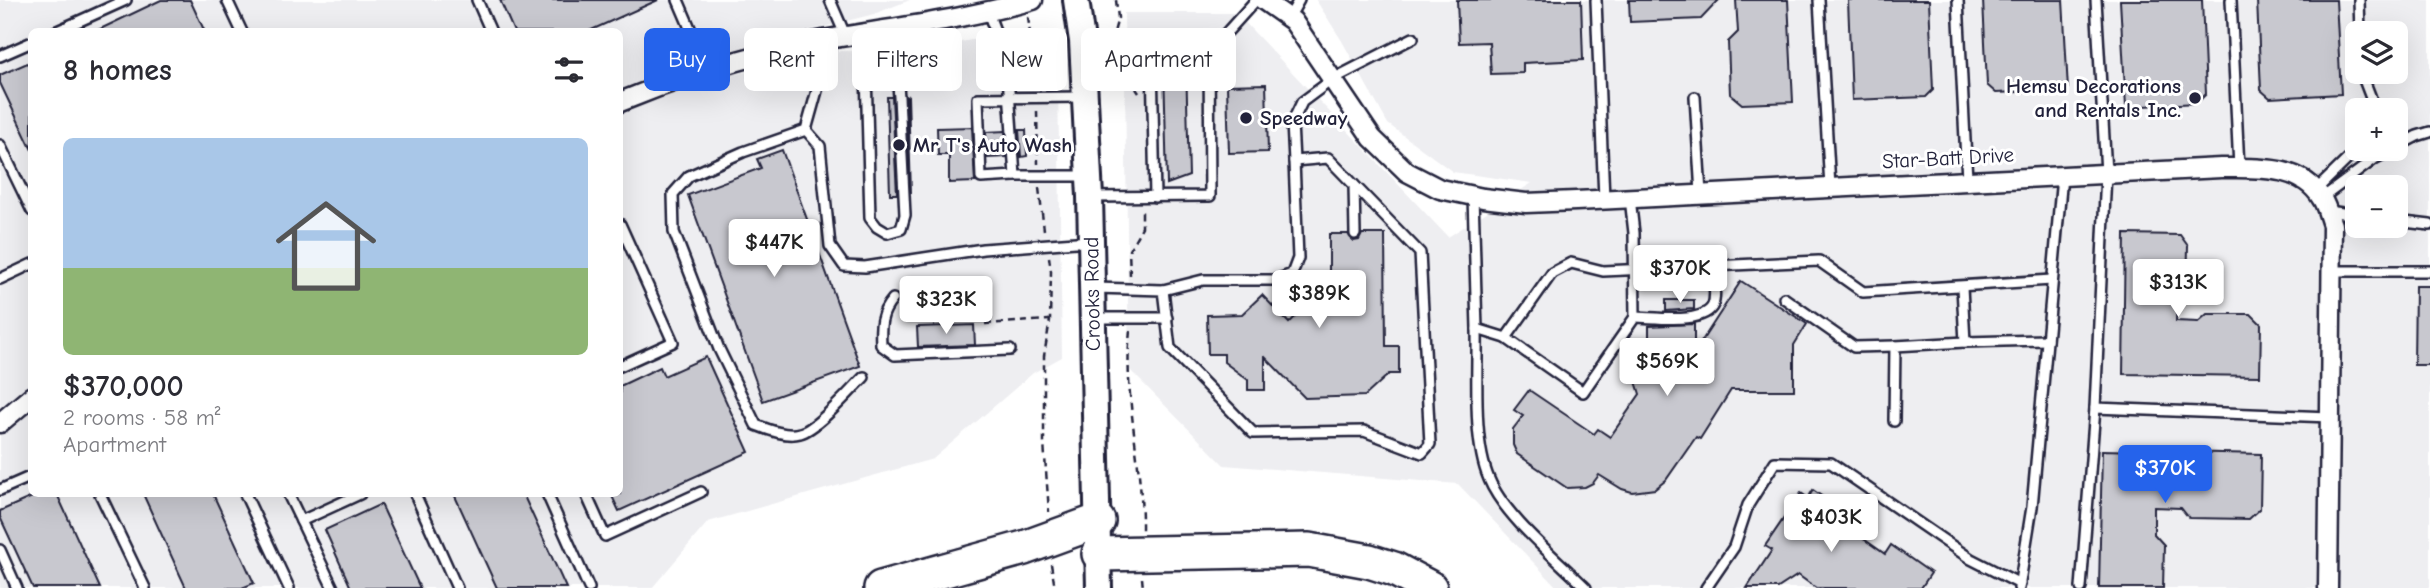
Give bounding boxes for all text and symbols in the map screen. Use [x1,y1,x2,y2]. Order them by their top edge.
map controls [2345,21,2408,238]
button: layers [2345,21,2408,84]
chip: Buy [644,28,730,91]
chip: Rent [744,28,838,91]
chip: Filters [852,28,962,91]
chip: New [976,28,1067,91]
chip: Apartment [1081,28,1236,91]
icon: filters [550,51,588,89]
text: 8 homes [63,53,172,88]
place label: Hemsu Decorations and Rentals Inc. [2006,74,2181,122]
marker: Hemsu Decorations and Rentals Inc. [2187,90,2203,106]
button: + [2345,98,2408,161]
place label: Speedway [1260,106,1348,130]
marker: Speedway [1238,110,1254,126]
place label: Mr T's Auto Wash [913,133,1072,157]
marker: Mr T's Auto Wash [891,137,907,153]
street label: Star-Batt Drive [1882,143,2014,173]
button: − [2345,175,2408,238]
icon: home [263,183,389,309]
pin: $447K [725,219,823,279]
text: $447K [745,228,803,255]
street label: Crooks Road [1079,237,1105,351]
pin: $370K [1631,246,1729,305]
text: $370K [1649,254,1711,281]
pin: $313K [2129,260,2227,319]
text: $313K [2149,268,2207,295]
pin: $389K [1270,270,1368,330]
pin: $323K [897,276,995,336]
text: $389K [1288,279,1350,306]
text: $323K [916,285,976,312]
pin: $569K [1618,338,1716,398]
text: $569K [1635,347,1699,374]
text: $370,000 [63,369,184,404]
text: 2 rooms · 58 m² [63,404,221,431]
text: Apartment [63,431,166,458]
pin: $370K [2116,446,2214,505]
text: $370K [2134,454,2196,481]
pin: $403K [1782,494,1880,554]
text: $403K [1800,503,1862,530]

